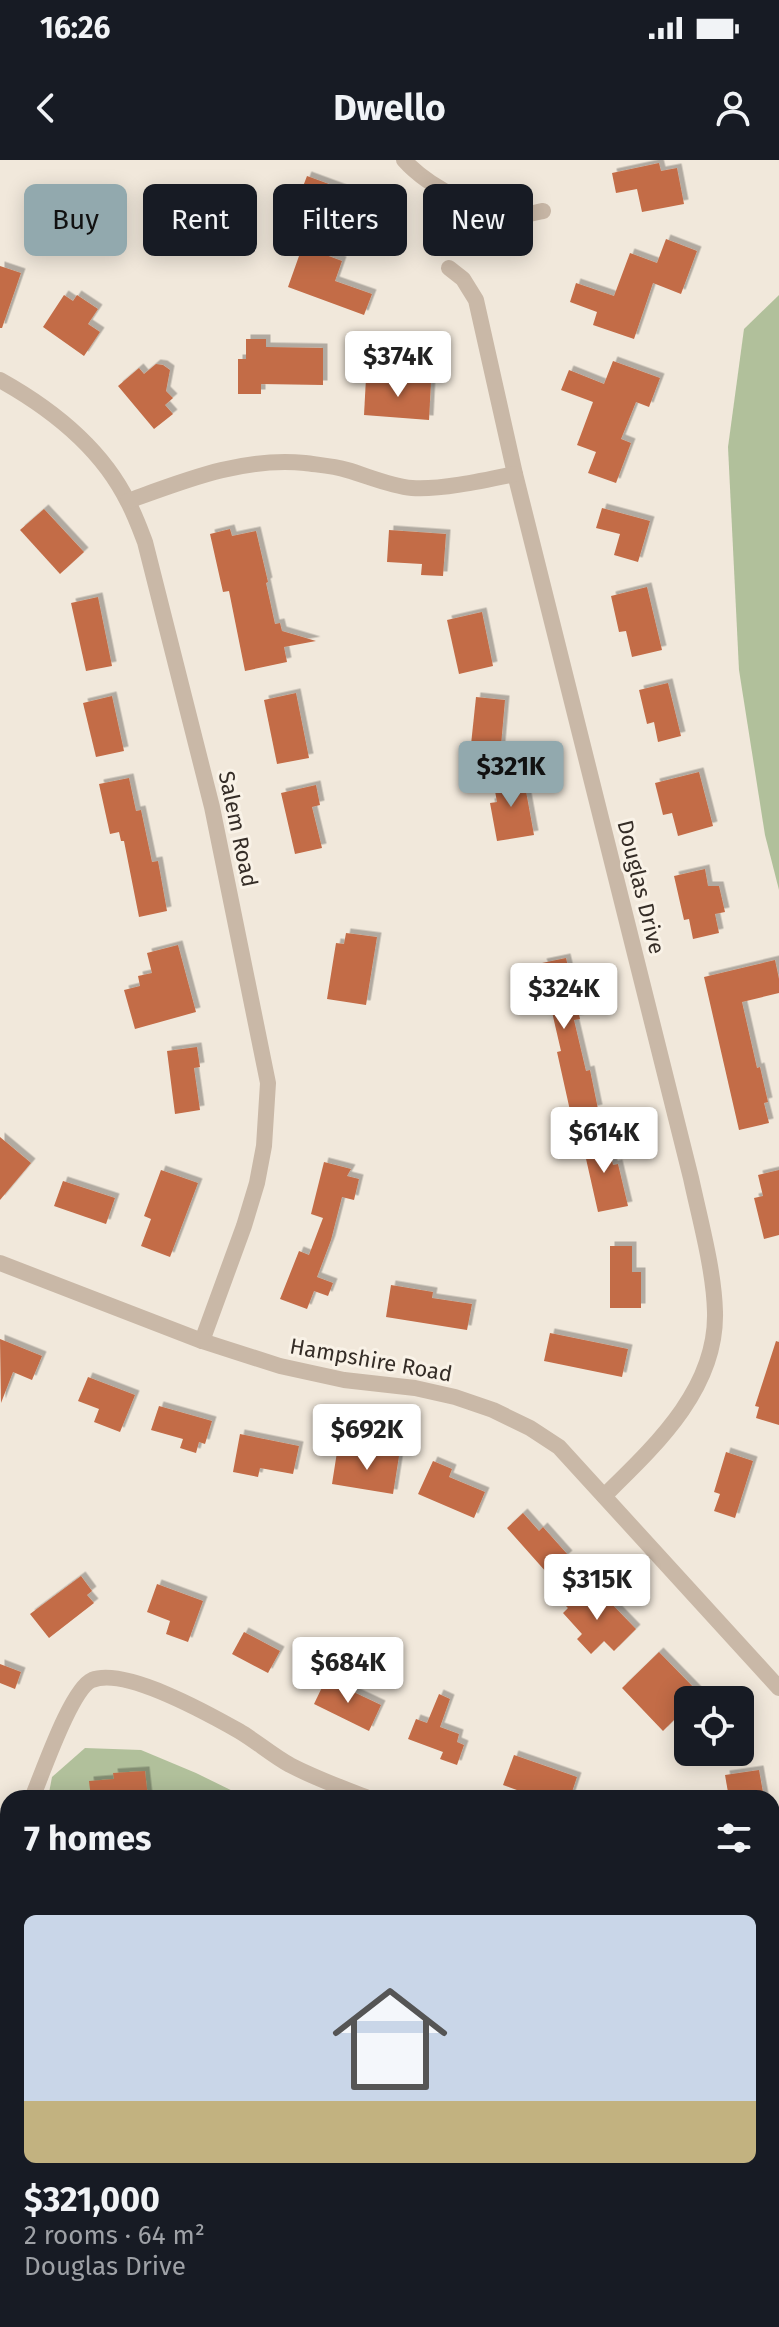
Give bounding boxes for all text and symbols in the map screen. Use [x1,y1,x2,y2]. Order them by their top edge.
text: 16:26 [40,10,110,46]
icon: back [24,86,68,130]
text: Dwello [333,86,446,130]
icon: person [711,86,755,130]
chip: Buy [24,184,127,256]
chip: Rent [143,184,257,256]
chip: Filters [273,184,407,256]
chip: New [423,184,533,256]
pin: $374K [342,331,454,399]
text: $374K [363,341,433,372]
pin: $321K [455,741,567,809]
text: $321K [477,751,545,782]
street label: Salem Road [213,769,263,889]
street label: Douglas Drive [611,817,671,957]
pin: $324K [508,963,620,1031]
text: $324K [528,973,600,1004]
pin: $614K [548,1107,660,1175]
text: $614K [569,1117,639,1148]
street label: Hampshire Road [288,1332,454,1388]
pin: $692K [311,1404,423,1472]
text: $692K [331,1414,403,1445]
pin: $315K [541,1554,653,1622]
text: $315K [562,1564,632,1595]
pin: $684K [292,1637,404,1705]
text: $684K [310,1647,386,1678]
map controls [674,1686,754,1766]
button: locate [674,1686,754,1766]
icon: filters [712,1816,756,1860]
text: 7 homes [24,1818,151,1859]
icon: home [318,1967,462,2111]
text: $321,000 [24,2179,160,2220]
text: 2 rooms · 64 m² [24,2220,205,2251]
text: Douglas Drive [24,2251,186,2282]

